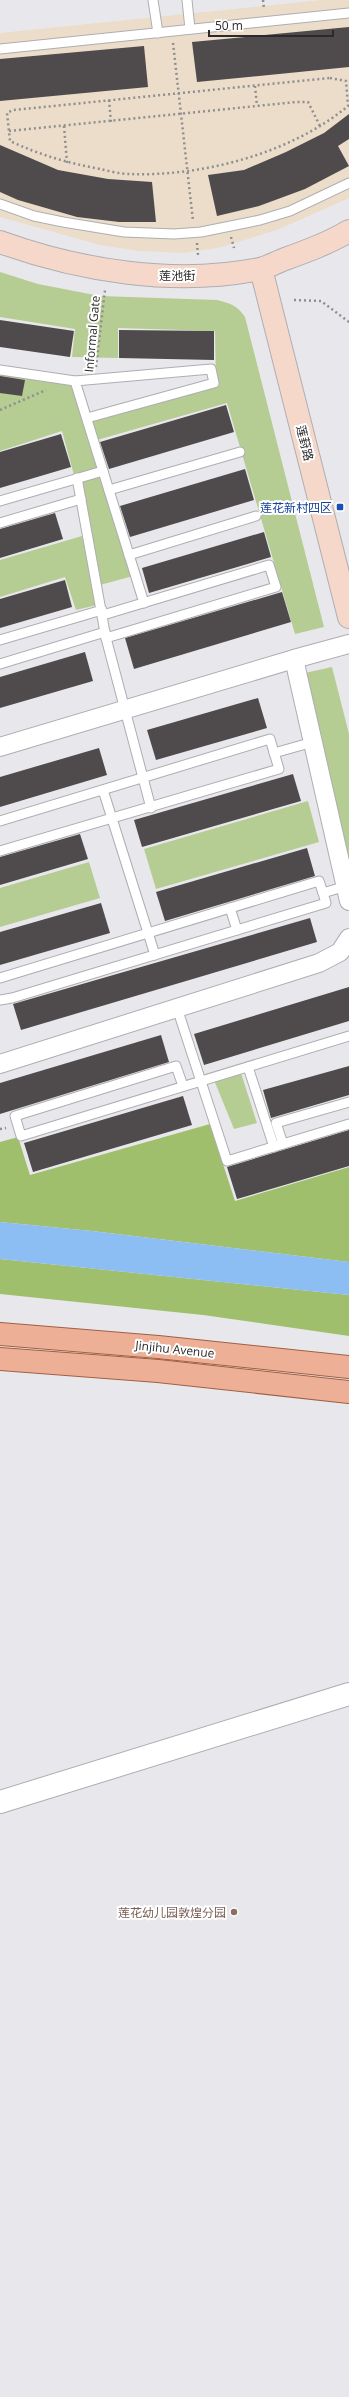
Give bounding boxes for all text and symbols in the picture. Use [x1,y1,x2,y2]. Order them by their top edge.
scale bar [209,12,333,38]
text: 50 m [215,17,243,34]
street label: 莲池街 [159,267,195,284]
street label: Informal Gate [80,295,104,373]
street label: 莲葑路 [292,423,318,463]
place label: 莲花新村四区 [260,499,332,516]
marker: 莲花新村四区 [335,502,345,512]
street label: Jinjihu Avenue [134,1336,216,1362]
place label: 莲花幼儿园敦煌分园 [118,1904,226,1921]
marker: 莲花幼儿园敦煌分园 [229,1907,239,1917]

